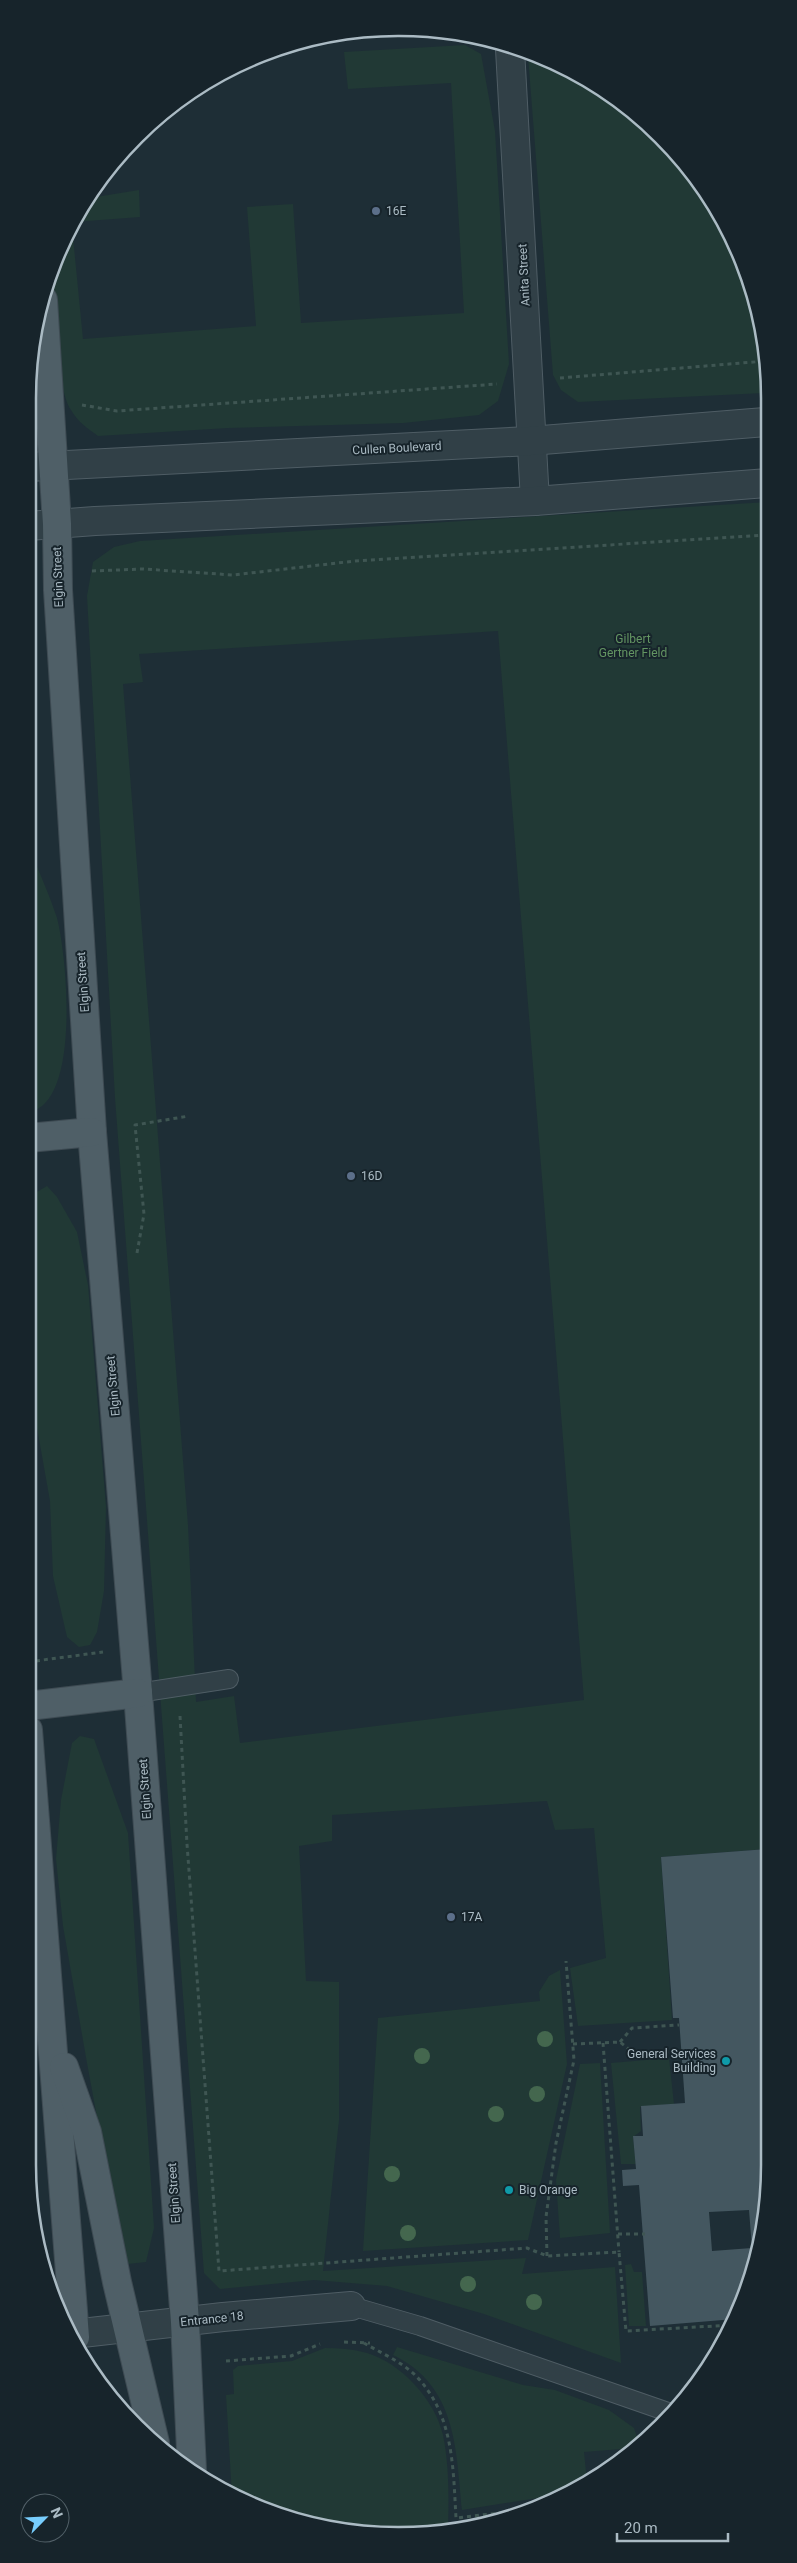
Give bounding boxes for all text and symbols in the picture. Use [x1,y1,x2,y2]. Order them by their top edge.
place label: 16E [386,204,406,218]
marker: 16E [370,205,382,217]
street label: Anita Street [515,243,533,307]
street label: Cullen Boulevard [352,439,442,457]
street label: Elgin Street [50,546,66,608]
park label: Gilbert Gertner Field [599,632,667,660]
street label: Elgin Street [74,951,92,1013]
place label: 16D [361,1169,382,1183]
marker: 16D [345,1170,357,1182]
street label: Elgin Street [103,1355,123,1417]
street label: Elgin Street [136,1758,154,1820]
place label: 17A [461,1910,482,1924]
marker: 17A [445,1911,457,1923]
place label: General Services Building [627,2047,716,2075]
marker: General Services Building [720,2055,732,2067]
street label: Elgin Street [165,2162,183,2224]
place label: Big Orange [519,2183,577,2197]
marker: Big Orange [503,2184,515,2196]
street label: Entrance 18 [180,2309,245,2329]
north arrow [20,2493,70,2543]
text: N [48,2505,66,2520]
scale bar [617,2510,728,2542]
text: 20 m [624,2519,658,2537]

